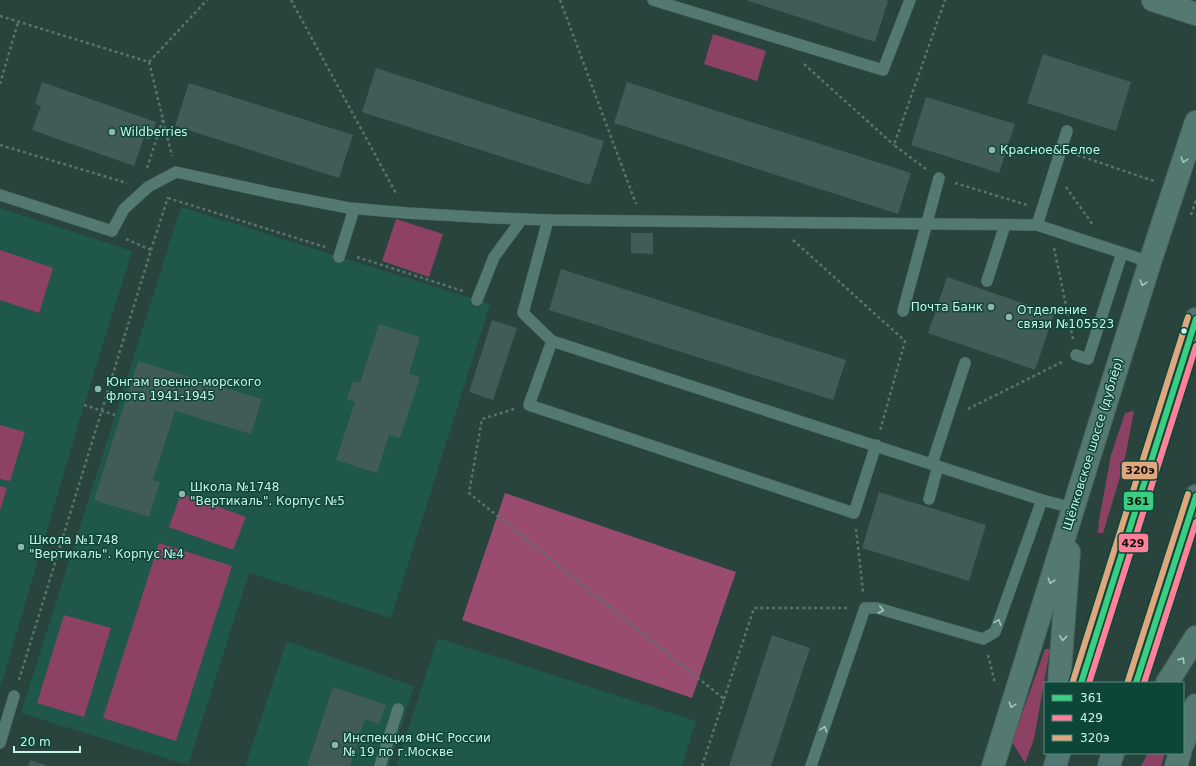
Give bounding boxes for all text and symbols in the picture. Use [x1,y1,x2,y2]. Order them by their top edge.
place label: Wildberries [120,125,188,139]
marker: Wildberries [107,127,117,137]
place label: Красное&Белое [1000,143,1100,157]
marker: Красное&Белое [987,145,997,155]
one-way arrow [1180,156,1189,163]
one-way arrow [1140,279,1148,286]
place label: Почта Банк [911,300,983,314]
marker: Почта Банк [986,302,996,312]
place label: Отделение связи №105523 [1017,303,1114,331]
marker: Отделение связи №105523 [1004,312,1014,322]
unlabelled marker [1179,326,1189,336]
street label: Щёлковское шоссе (дублёр) [1060,356,1126,532]
place label: Юнгам военно-морского флота 1941-1945 [106,375,261,403]
marker: Юнгам военно-морского флота 1941-1945 [93,384,103,394]
line badge: 320э [1121,461,1158,480]
text: 320э [1125,464,1155,477]
place label: Школа №1748 "Вертикаль". Корпус №5 [190,480,345,508]
marker: Школа №1748 "Вертикаль". Корпус №5 [177,489,187,499]
line badge: 361 [1123,491,1154,511]
text: 361 [1127,495,1149,508]
place label: Школа №1748 "Вертикаль". Корпус №4 [29,533,184,561]
line badge: 429 [1118,533,1149,553]
text: 429 [1122,537,1144,550]
marker: Школа №1748 "Вертикаль". Корпус №4 [16,542,26,552]
one-way arrow [1047,577,1056,584]
one-way arrow [878,605,884,613]
one-way arrow [993,619,1002,626]
one-way arrow [1058,635,1067,641]
one-way arrow [1177,657,1184,664]
legend [1044,682,1184,754]
text: 361 [1080,691,1103,705]
one-way arrow [1008,701,1017,708]
text: 429 [1080,711,1103,725]
one-way arrow [819,726,828,733]
scale bar [14,728,80,754]
place label: Инспекция ФНС России № 19 по г.Москве [343,731,491,759]
text: 320э [1080,731,1110,745]
text: 20 m [20,735,51,749]
marker: Инспекция ФНС России № 19 по г.Москве [330,740,340,750]

